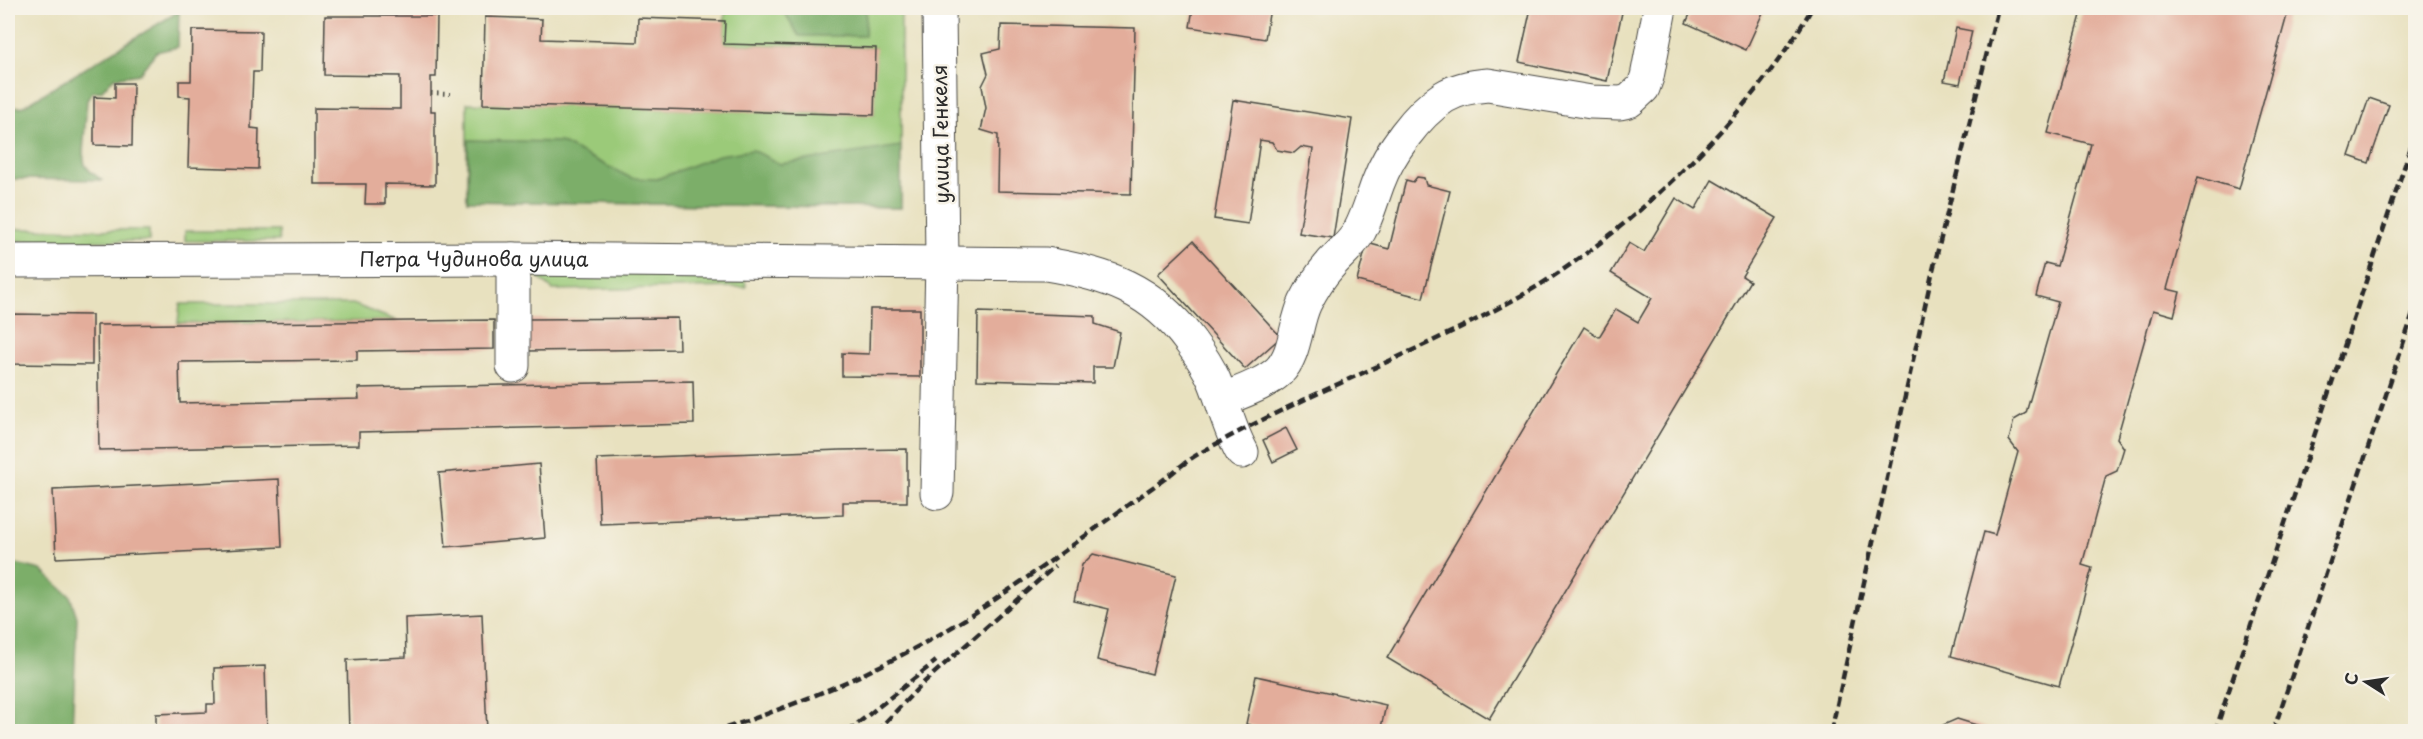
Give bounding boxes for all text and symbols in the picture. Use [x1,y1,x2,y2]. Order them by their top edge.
street label: улица Генкеля [924,64,956,204]
street label: Петра Чудинова улица [359,243,589,274]
north arrow [2336,652,2396,712]
text: С [2337,670,2363,687]

